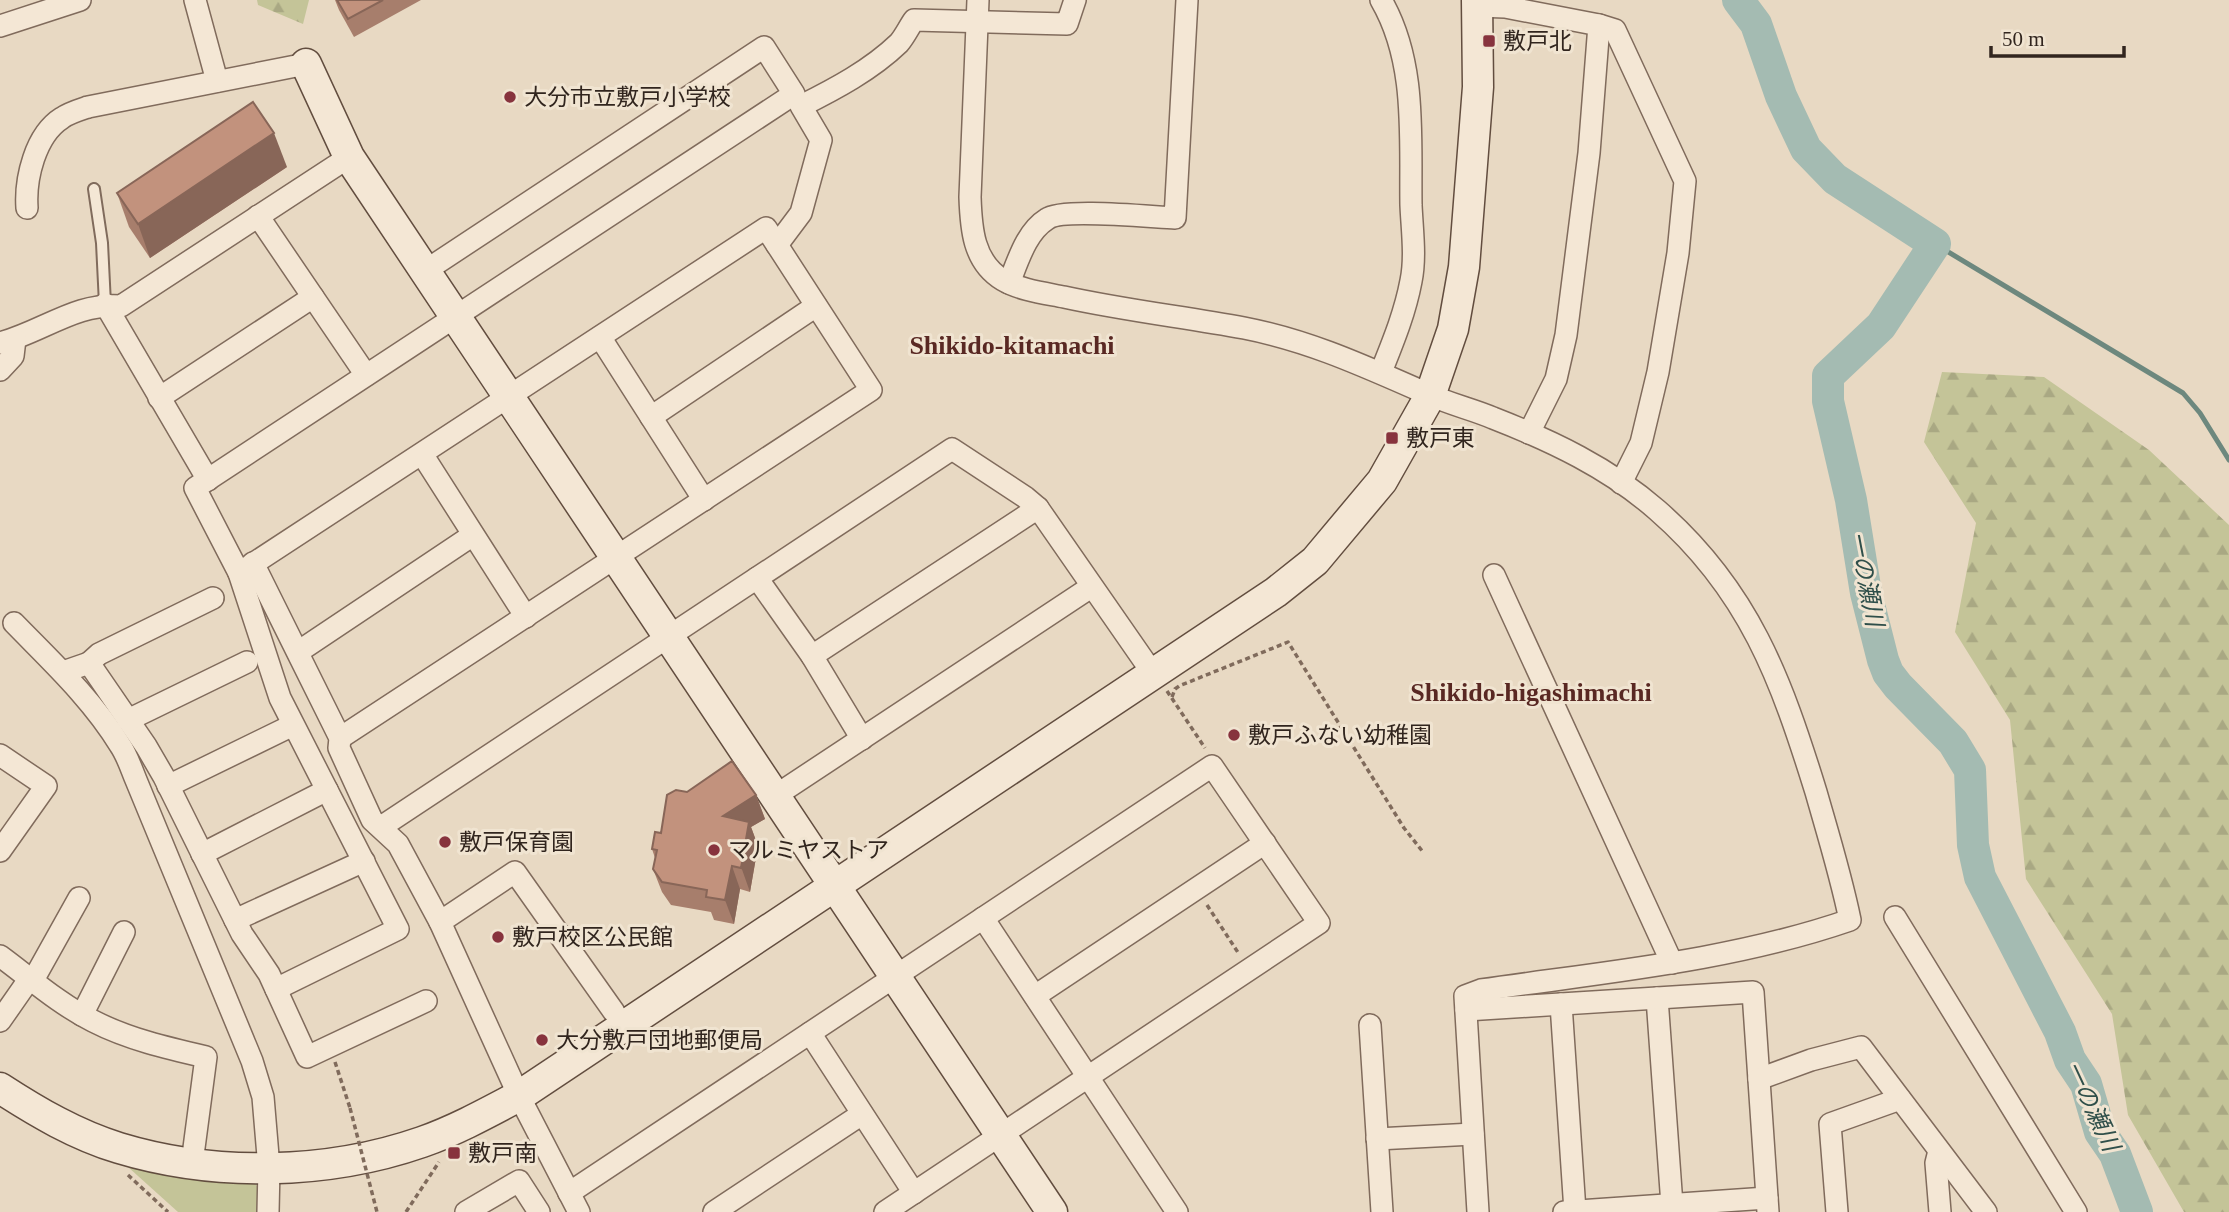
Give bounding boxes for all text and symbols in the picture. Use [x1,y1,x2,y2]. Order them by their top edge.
scale bar [1991,14,2124,58]
text: 50 m [2002,27,2045,51]
place label: 敷戸北 [1503,29,1572,54]
marker: 敷戸北 [1481,33,1497,49]
place label: 大分市立敷戸小学校 [524,85,731,110]
marker: 大分市立敷戸小学校 [502,89,518,105]
district label: Shikido-kitamachi [909,331,1115,360]
place label: 敷戸東 [1406,426,1475,451]
marker: 敷戸東 [1384,430,1400,446]
water label: 一の瀬川 [1844,529,1888,632]
district label: Shikido-higashimachi [1410,678,1652,707]
place label: 敷戸ふない幼稚園 [1248,723,1432,748]
marker: 敷戸ふない幼稚園 [1226,727,1242,743]
place label: 敷戸保育園 [459,830,574,855]
marker: 敷戸保育園 [437,834,453,850]
place label: マルミヤストア [728,838,889,863]
marker: マルミヤストア [706,842,722,858]
place label: 敷戸校区公民館 [512,925,673,950]
marker: 敷戸校区公民館 [490,929,506,945]
place label: 大分敷戸団地郵便局 [556,1028,763,1053]
marker: 大分敷戸団地郵便局 [534,1032,550,1048]
water label: 一の瀬川 [2060,1057,2125,1158]
place label: 敷戸南 [468,1141,537,1166]
marker: 敷戸南 [446,1145,462,1161]

